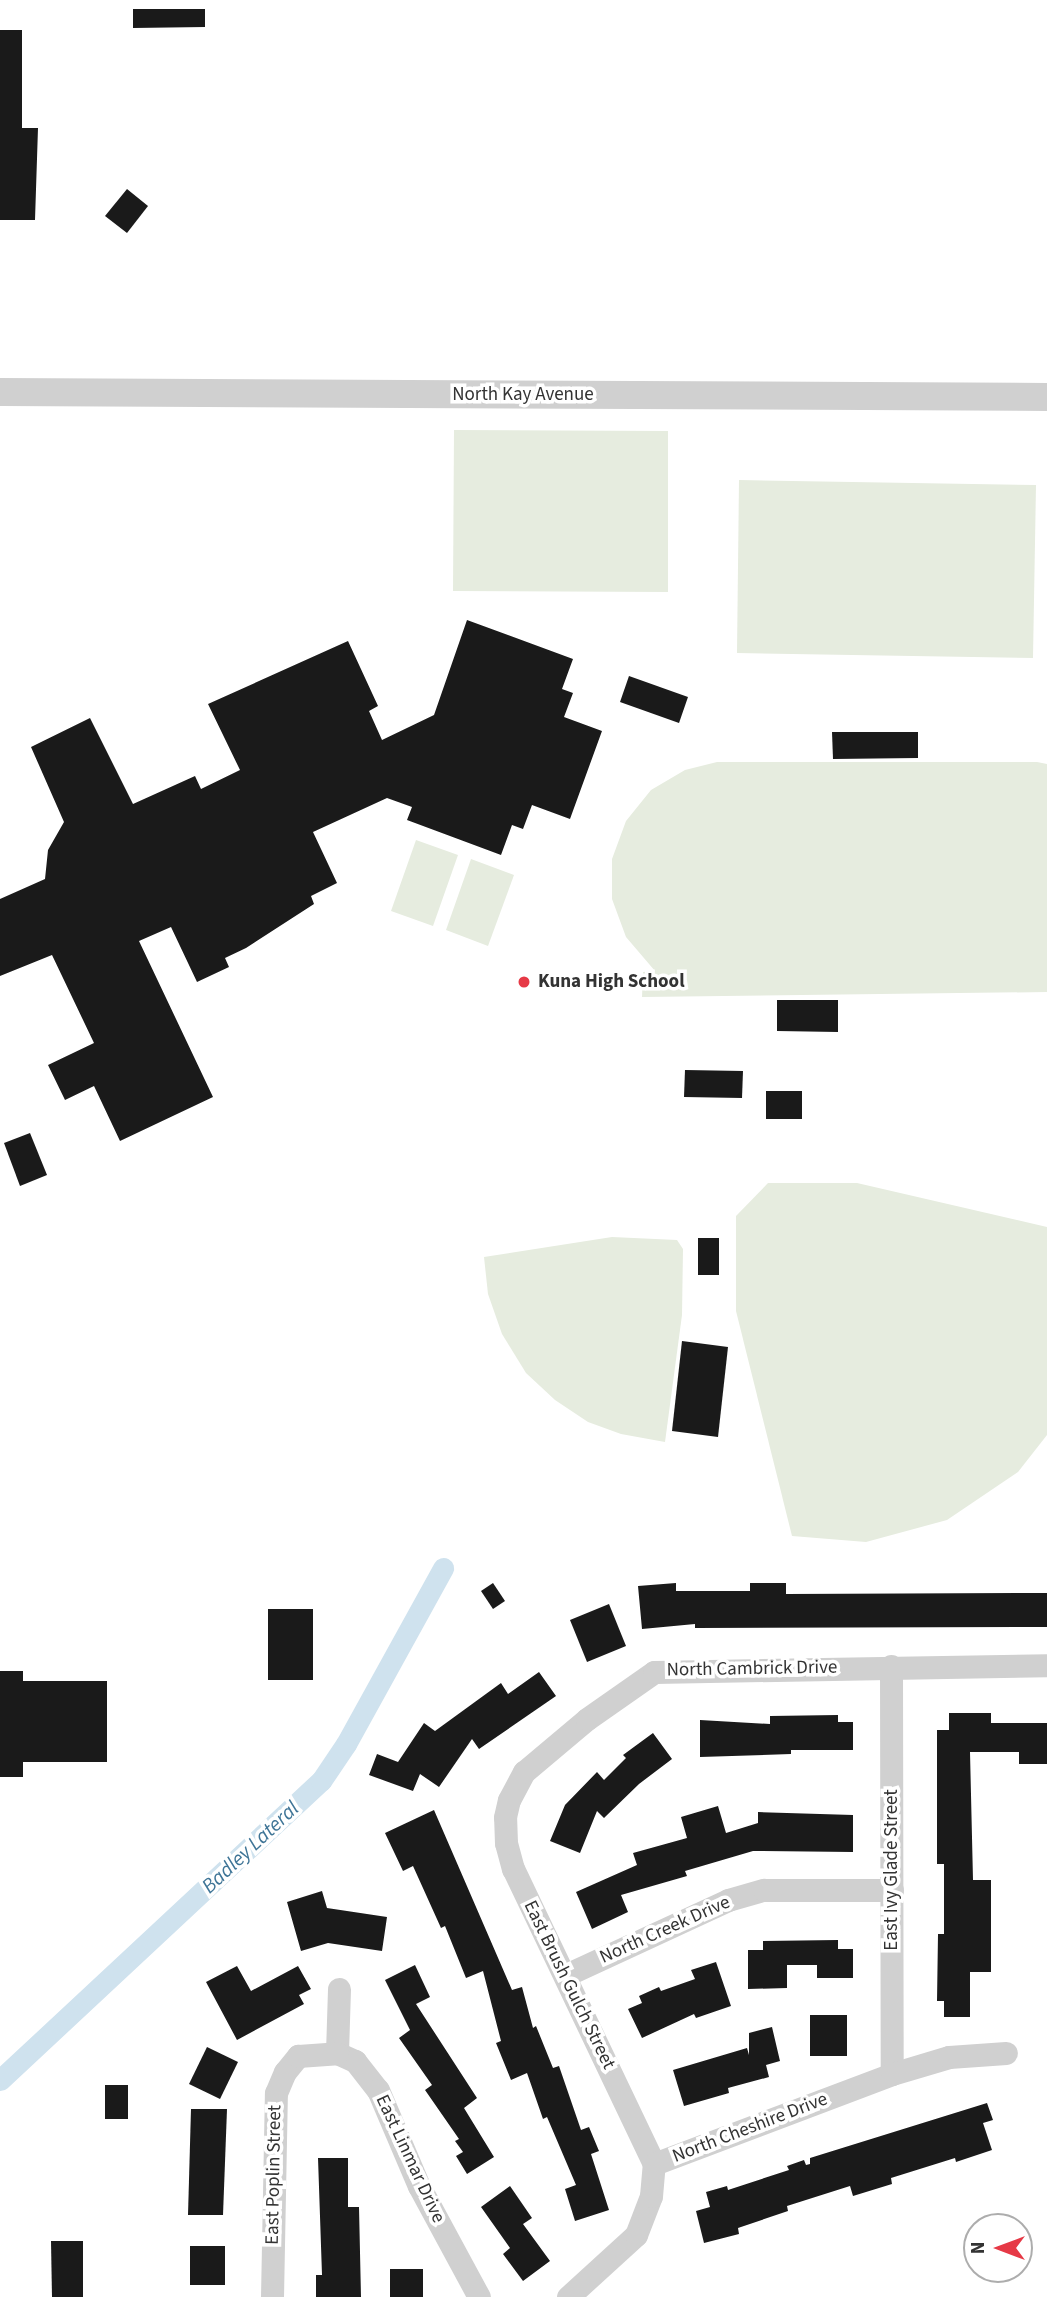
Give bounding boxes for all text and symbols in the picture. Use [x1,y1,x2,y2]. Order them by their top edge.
street label: North Kay Avenue [452,384,594,406]
place label: Kuna High School [538,971,685,993]
marker: Kuna High School [516,974,532,990]
street label: North Cambrick Drive [666,1656,838,1682]
street label: East Ivy Glade Street [881,1789,903,1951]
water label: Badley Lateral [196,1796,304,1898]
street label: North Creek Drive [596,1891,734,1969]
street label: East Brush Gulch Street [518,1897,620,2073]
street label: North Cheshire Drive [669,2088,831,2168]
street label: East Linmar Drive [370,2091,450,2227]
street label: East Poplin Street [261,2105,287,2245]
north arrow [963,2213,1033,2283]
text: N [965,2242,992,2254]

